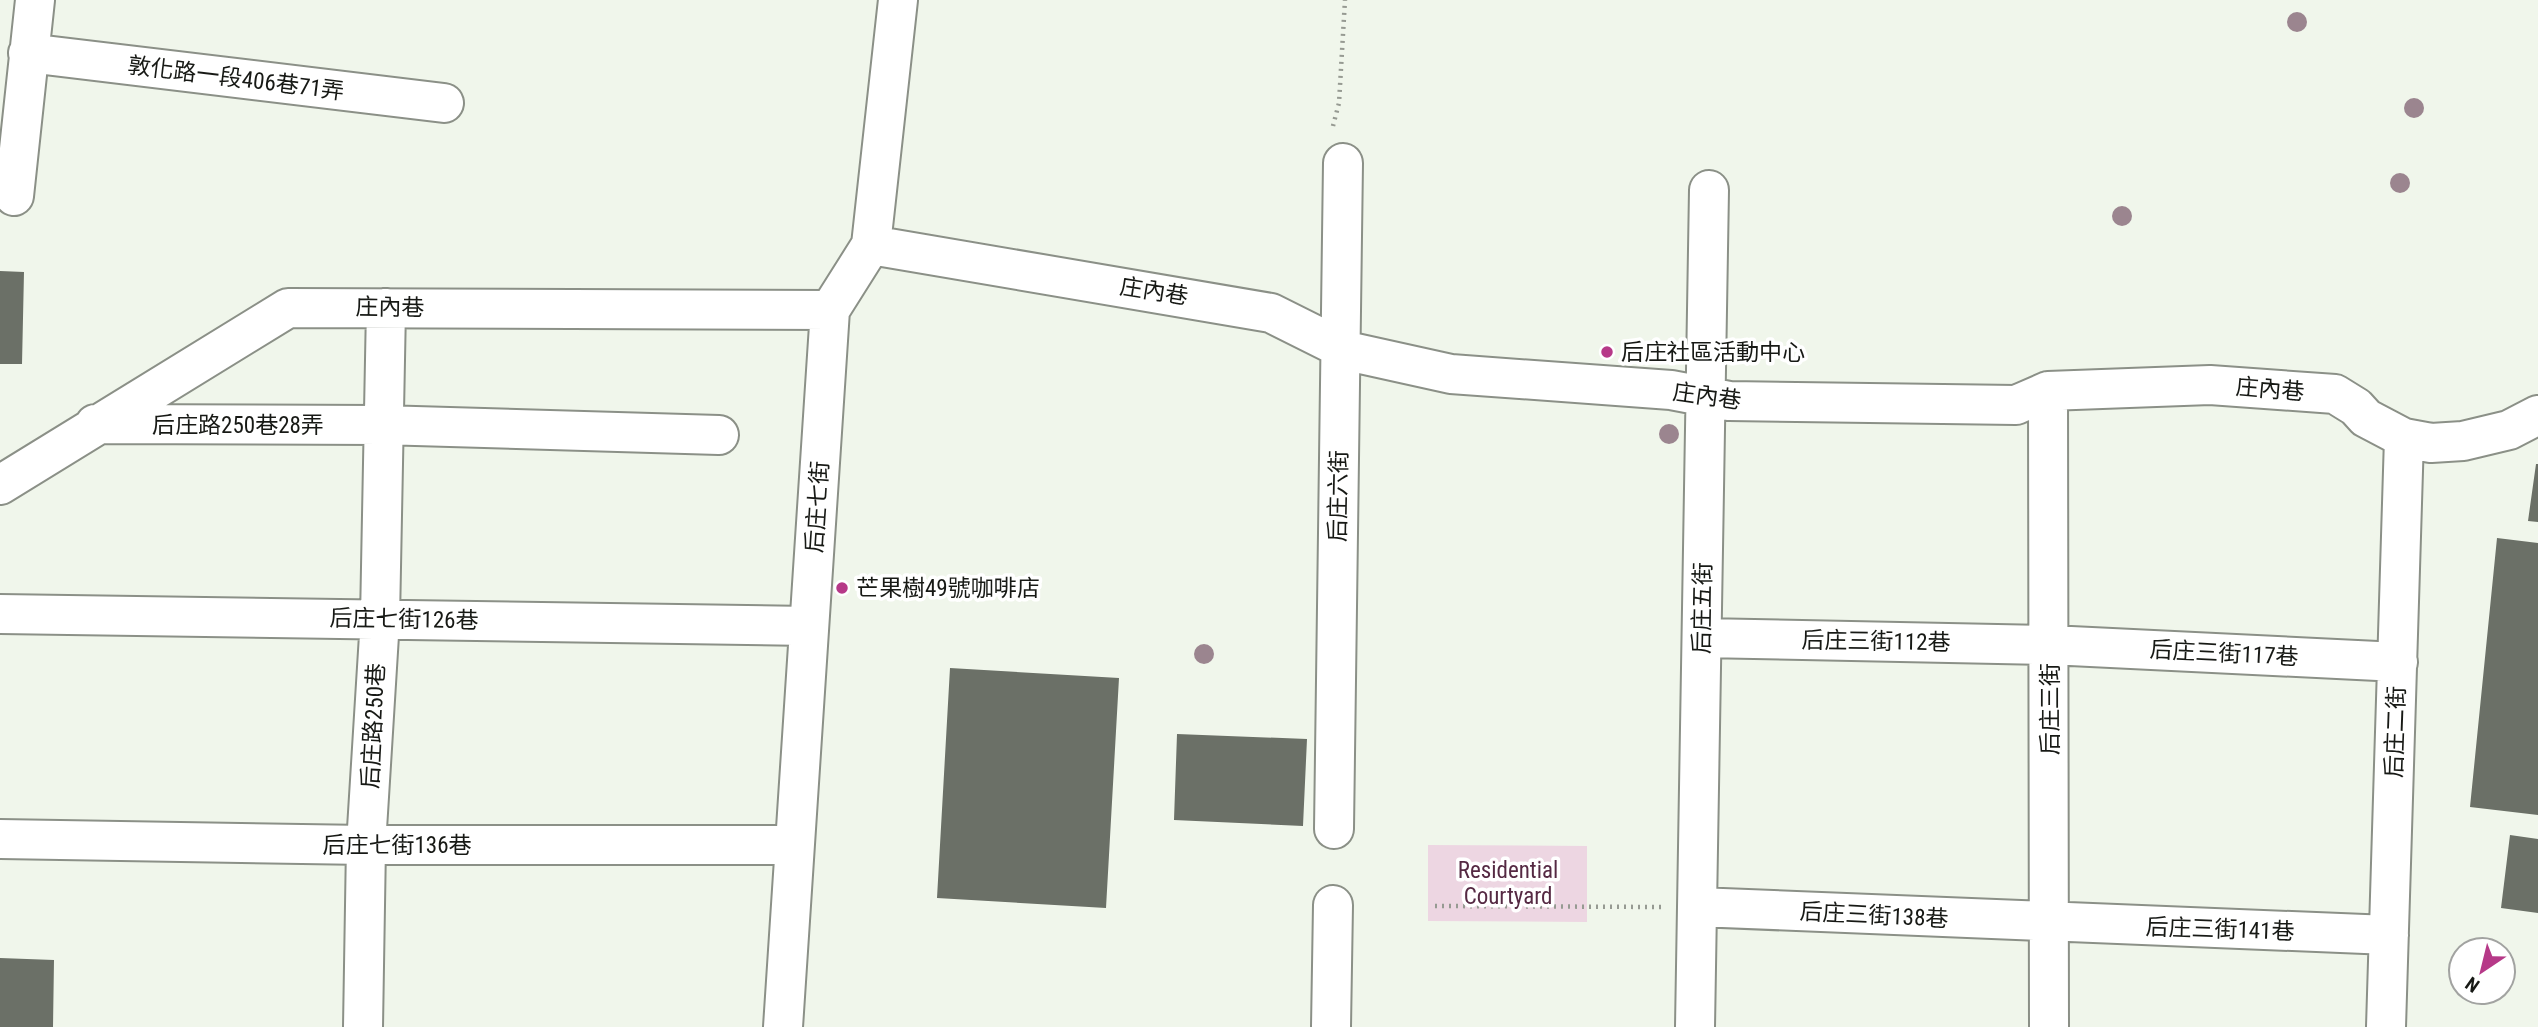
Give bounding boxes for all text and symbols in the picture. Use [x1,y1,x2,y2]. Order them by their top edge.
street label: 敦化路一段406巷71弄 [126,52,346,105]
street label: 庄內巷 [1118,273,1190,310]
street label: 庄內巷 [355,293,425,322]
place label: 后庄社區活動中心 [1621,339,1805,366]
marker: 后庄社區活動中心 [1599,344,1615,360]
street label: 庄內巷 [2234,373,2306,406]
street label: 庄內巷 [1671,378,1743,415]
street label: 后庄路250巷28弄 [152,412,324,439]
street label: 后庄六街 [1324,450,1353,542]
street label: 后庄七街 [801,460,834,554]
street label: 后庄五街 [1688,562,1717,654]
place label: 芒果樹49號咖啡店 [856,575,1040,602]
marker: 芒果樹49號咖啡店 [834,580,850,596]
street label: 后庄七街126巷 [329,605,479,634]
street label: 后庄三街112巷 [1801,627,1951,656]
street label: 后庄三街117巷 [2149,636,2299,671]
street label: 后庄路250巷 [357,662,390,790]
street label: 后庄三街 [2037,663,2064,755]
street label: 后庄二街 [2380,686,2411,778]
street label: 后庄七街136巷 [322,832,472,859]
park label: Residential Courtyard [1458,857,1558,910]
street label: 后庄三街138巷 [1799,898,1949,933]
street label: 后庄三街141巷 [2145,913,2295,946]
north arrow [2447,936,2517,1006]
text: N [2461,972,2484,997]

